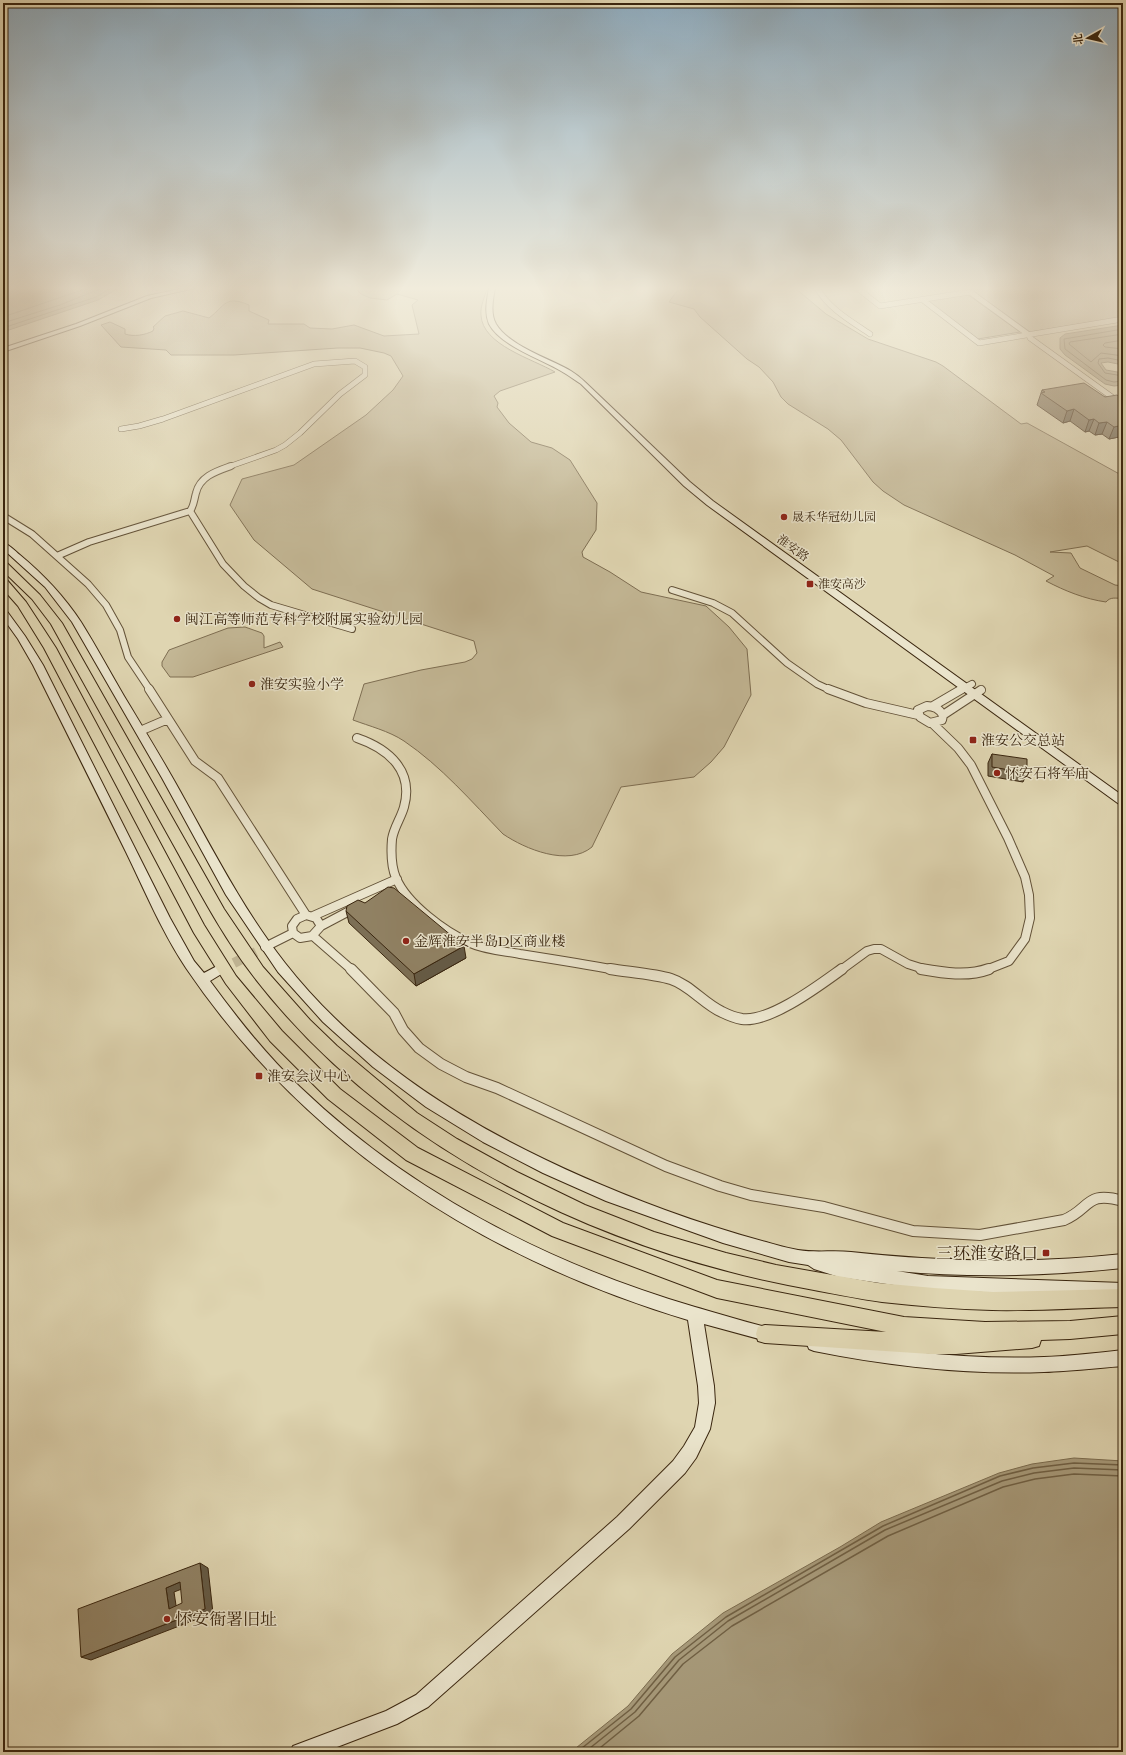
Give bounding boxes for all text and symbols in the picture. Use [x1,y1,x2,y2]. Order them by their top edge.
north arrow [1068,18,1108,58]
text: 北 [1070,33,1087,46]
place label: 晟禾华冠幼儿园 [792,509,876,525]
marker: 晟禾华冠幼儿园 [779,512,789,522]
street label: 淮安路 [774,531,812,565]
place label: 淮安高沙 [818,576,866,592]
marker: 淮安高沙 [805,579,815,589]
place label: 闽江高等师范专科学校附属实验幼儿园 [185,610,423,629]
marker: 闽江高等师范专科学校附属实验幼儿园 [172,614,182,624]
place label: 淮安实验小学 [260,675,344,694]
marker: 淮安实验小学 [247,679,257,689]
place label: 淮安公交总站 [981,731,1065,750]
marker: 淮安公交总站 [968,735,978,745]
place label: 怀安石将军庙 [1005,764,1089,783]
marker: 怀安石将军庙 [992,768,1002,778]
place label: 金辉淮安半岛D区商业楼 [414,932,565,951]
marker: 金辉淮安半岛D区商业楼 [401,936,411,946]
place label: 淮安会议中心 [267,1067,351,1086]
marker: 淮安会议中心 [254,1071,264,1081]
place label: 三环淮安路口 [936,1242,1038,1265]
marker: 三环淮安路口 [1041,1248,1051,1258]
place label: 怀安衙署旧址 [175,1608,277,1631]
marker: 怀安衙署旧址 [162,1614,172,1624]

